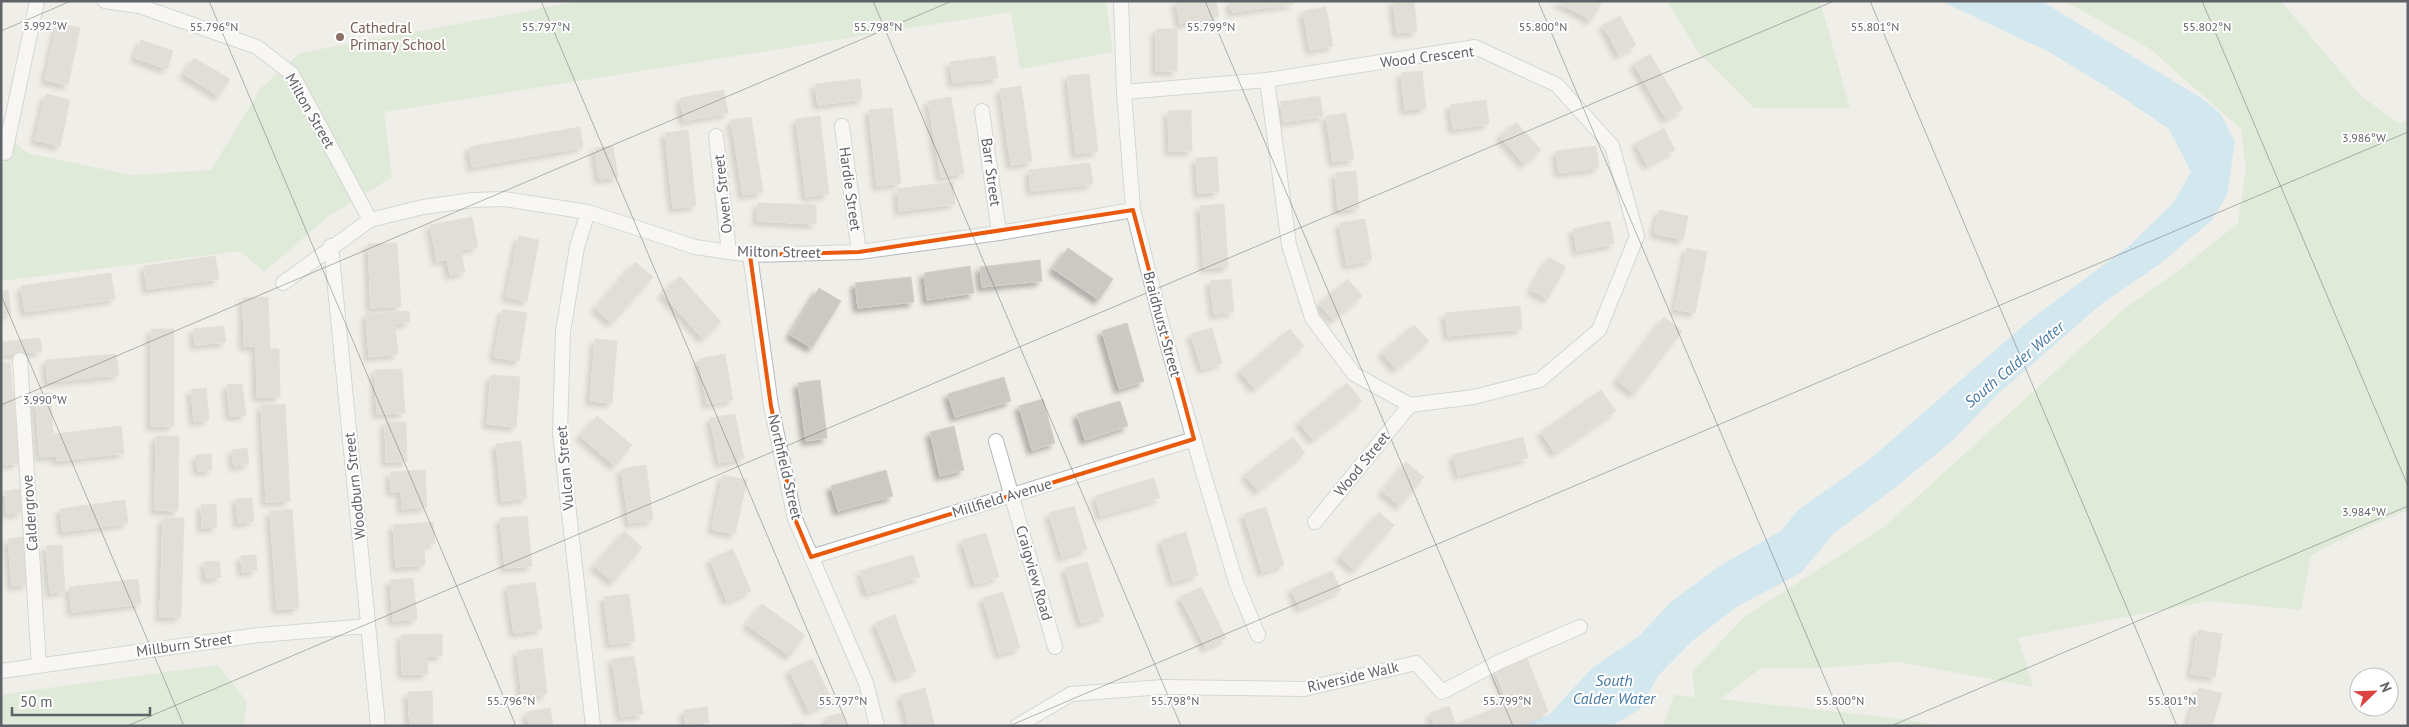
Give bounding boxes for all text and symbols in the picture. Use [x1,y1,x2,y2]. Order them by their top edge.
text: 3.992°W [23,18,67,33]
place label: Cathedral Primary School [350,18,446,54]
text: 55.796°N [190,19,238,34]
text: 55.797°N [522,19,570,34]
text: 55.798°N [854,19,902,34]
text: 55.799°N [1187,19,1235,34]
text: 55.800°N [1519,19,1567,34]
text: 55.801°N [1851,19,1899,34]
text: 55.802°N [2183,19,2231,34]
marker: Cathedral Primary School [334,31,346,43]
street label: Wood Crescent [1379,41,1475,72]
street label: Milton Street [281,70,340,152]
text: 3.986°W [2342,130,2386,145]
street label: Barr Street [977,137,1006,207]
street label: Hardie Street [835,146,866,232]
street label: Owen Street [709,154,736,234]
street label: Milton Street [737,241,821,262]
street label: Braidhurst Street [1139,269,1186,379]
water label: South Calder Water [1960,315,2069,412]
text: 3.990°W [23,392,67,407]
street label: Northfield Street [764,412,807,521]
street label: Vulcan Street [551,425,578,512]
street label: Wood Street [1330,427,1394,500]
street label: Woodburn Street [339,431,370,541]
street label: Millfield Avenue [950,473,1054,522]
street label: Caldergrove [17,474,42,552]
text: 3.984°W [2342,504,2386,519]
street label: Craigview Road [1012,523,1057,623]
street label: Millburn Street [135,628,233,661]
street label: Riverside Walk [1305,657,1401,696]
north arrow [2349,667,2399,717]
water label: South Calder Water [1573,670,1657,708]
text: N [2376,679,2396,695]
scale bar [12,684,150,716]
text: 50 m [20,692,53,711]
text: 55.796°N [487,693,535,708]
text: 55.797°N [819,693,867,708]
text: 55.798°N [1151,693,1199,708]
text: 55.799°N [1483,693,1531,708]
text: 55.800°N [1816,693,1864,708]
text: 55.801°N [2148,693,2196,708]

